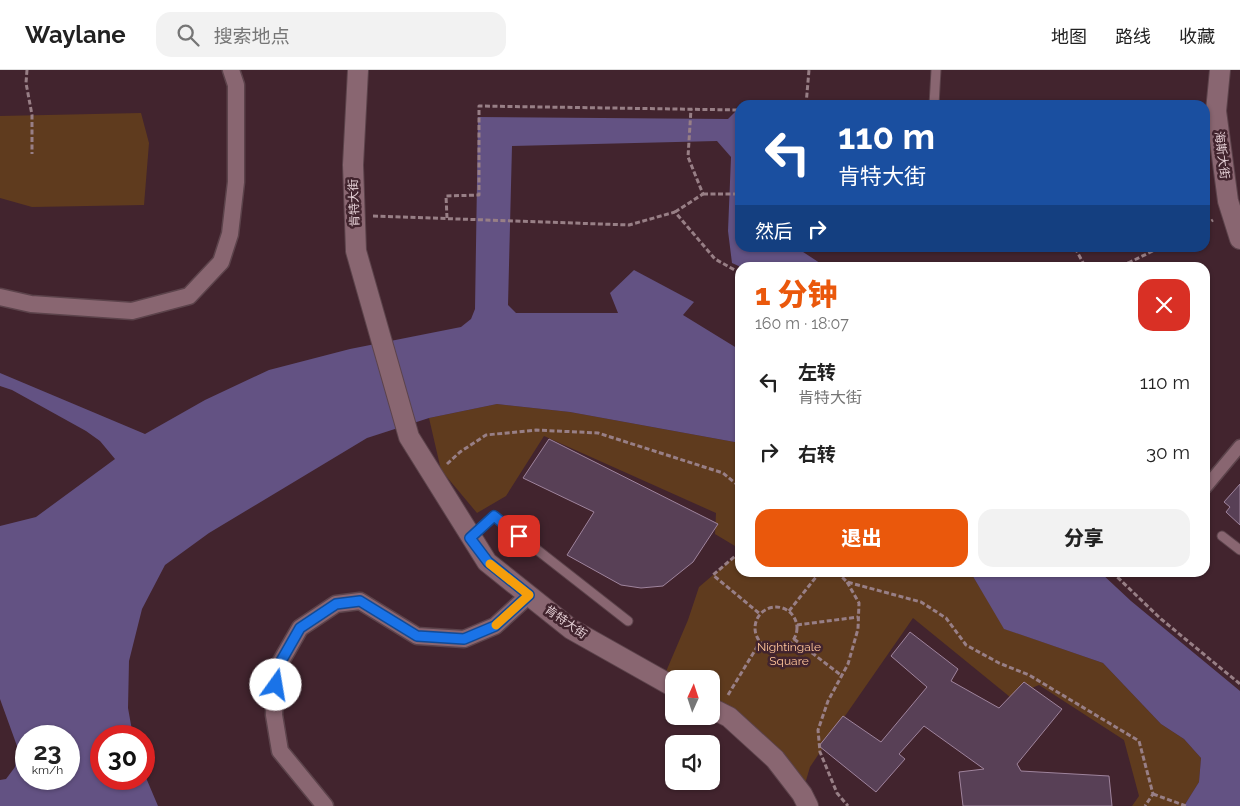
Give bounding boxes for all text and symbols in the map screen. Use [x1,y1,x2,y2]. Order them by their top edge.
search box [156,12,506,57]
text: Waylane [25,20,126,49]
icon: search [174,21,202,49]
text: 搜索地点 [214,25,290,47]
text: 地图 [1051,26,1087,47]
text: 路线 [1115,26,1151,47]
text: 收藏 [1179,26,1215,47]
text: 110 m [838,116,935,157]
icon: left [755,120,820,185]
street label: 海斯大街 [1212,130,1232,180]
text: 肯特大街 [838,163,926,189]
street label: 肯特大街 [346,179,362,227]
icon: right [803,215,831,243]
text: 然后 [755,220,793,242]
text: 1 分钟 [755,277,838,312]
button: close [1138,279,1190,331]
text: 160 m · 18:07 [755,314,849,333]
text: 左转 [798,361,836,383]
icon: left [755,368,783,396]
text: 110 m [1140,371,1190,393]
text: 肯特大街 [798,388,862,407]
icon: right [755,438,783,466]
text: 30 m [1146,441,1190,463]
text: 右转 [798,443,836,465]
button: 退出 [755,509,968,567]
button: 分享 [978,509,1190,567]
pin [498,515,540,557]
icon: arrive [505,522,533,550]
street label: 肯特大街 [542,602,590,642]
park label: Nightingale Square [757,640,821,668]
position arrow [249,658,301,710]
north arrow [665,670,720,725]
map controls [665,670,720,790]
speed limit sign: 30 [90,725,155,790]
button: sound [665,735,720,790]
text: 23 [33,736,62,766]
text: km/h [32,763,63,777]

